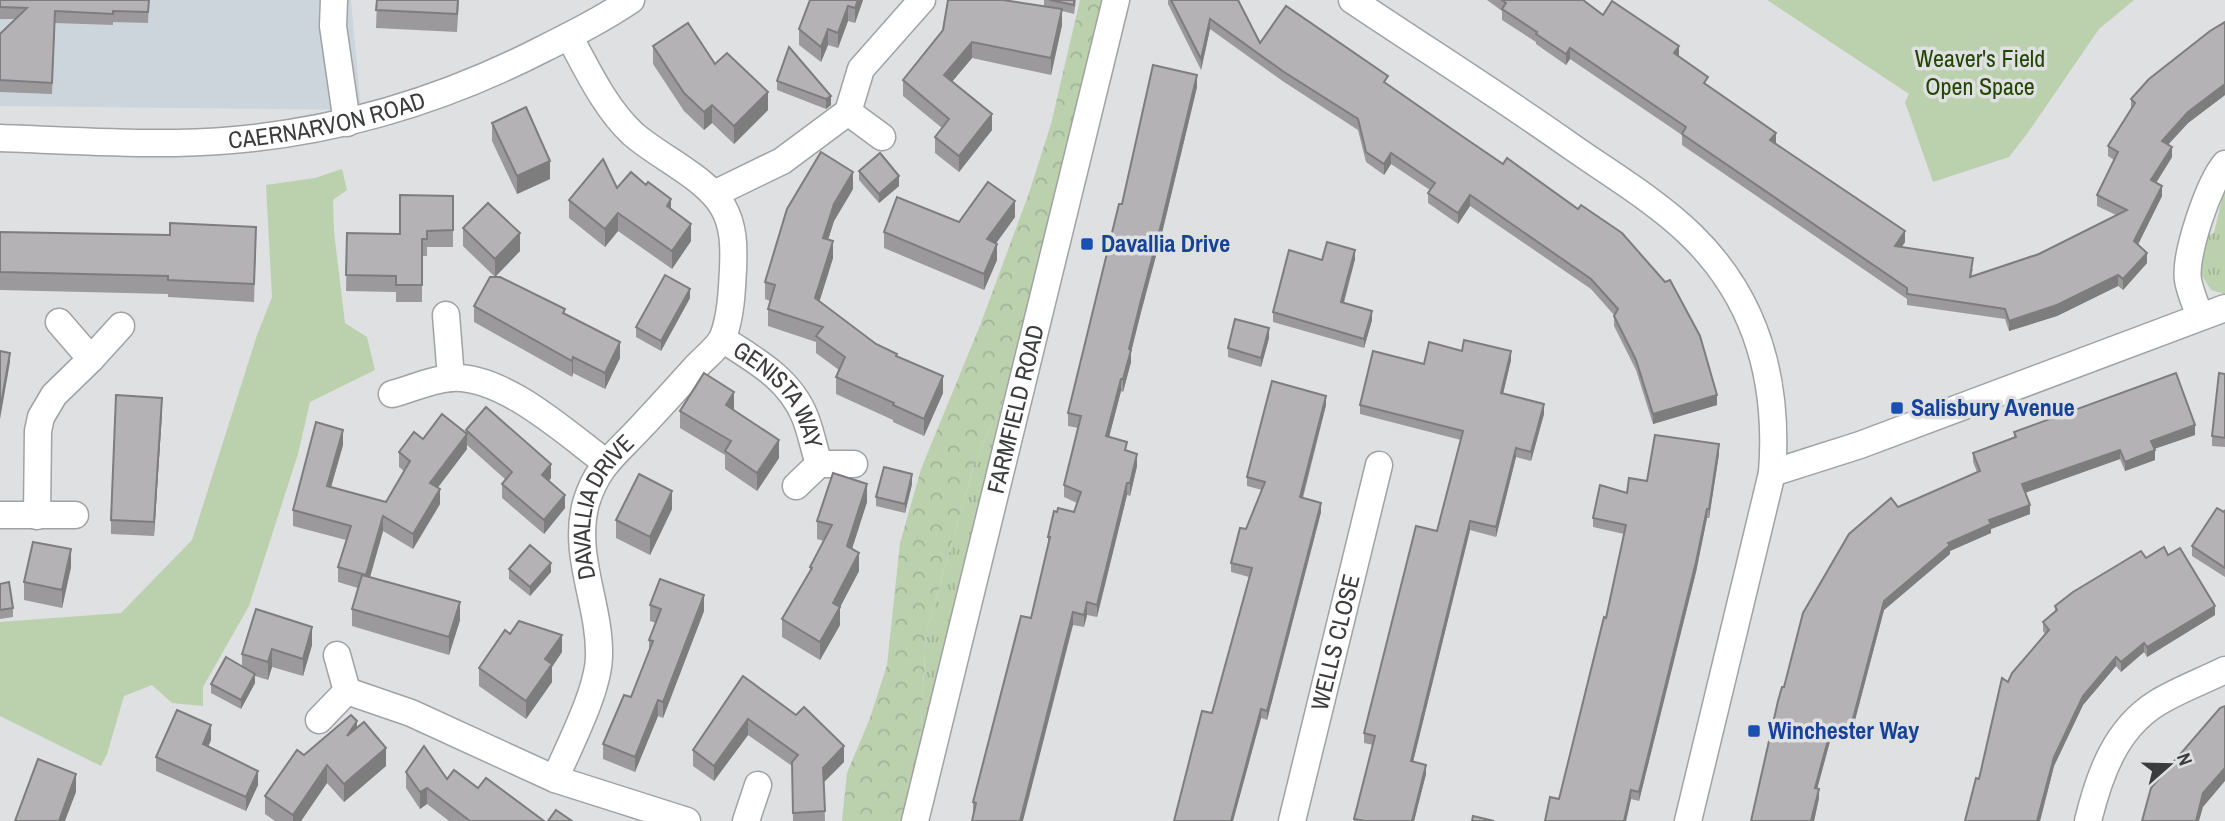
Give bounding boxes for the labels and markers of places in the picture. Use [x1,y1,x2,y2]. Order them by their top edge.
place label: Davallia Drive [1101,227,1230,259]
marker: Davallia Drive [1079,236,1095,252]
place label: Salisbury Avenue [1911,391,2075,423]
marker: Salisbury Avenue [1889,400,1905,416]
place label: Winchester Way [1768,714,1919,746]
marker: Winchester Way [1746,723,1762,739]

